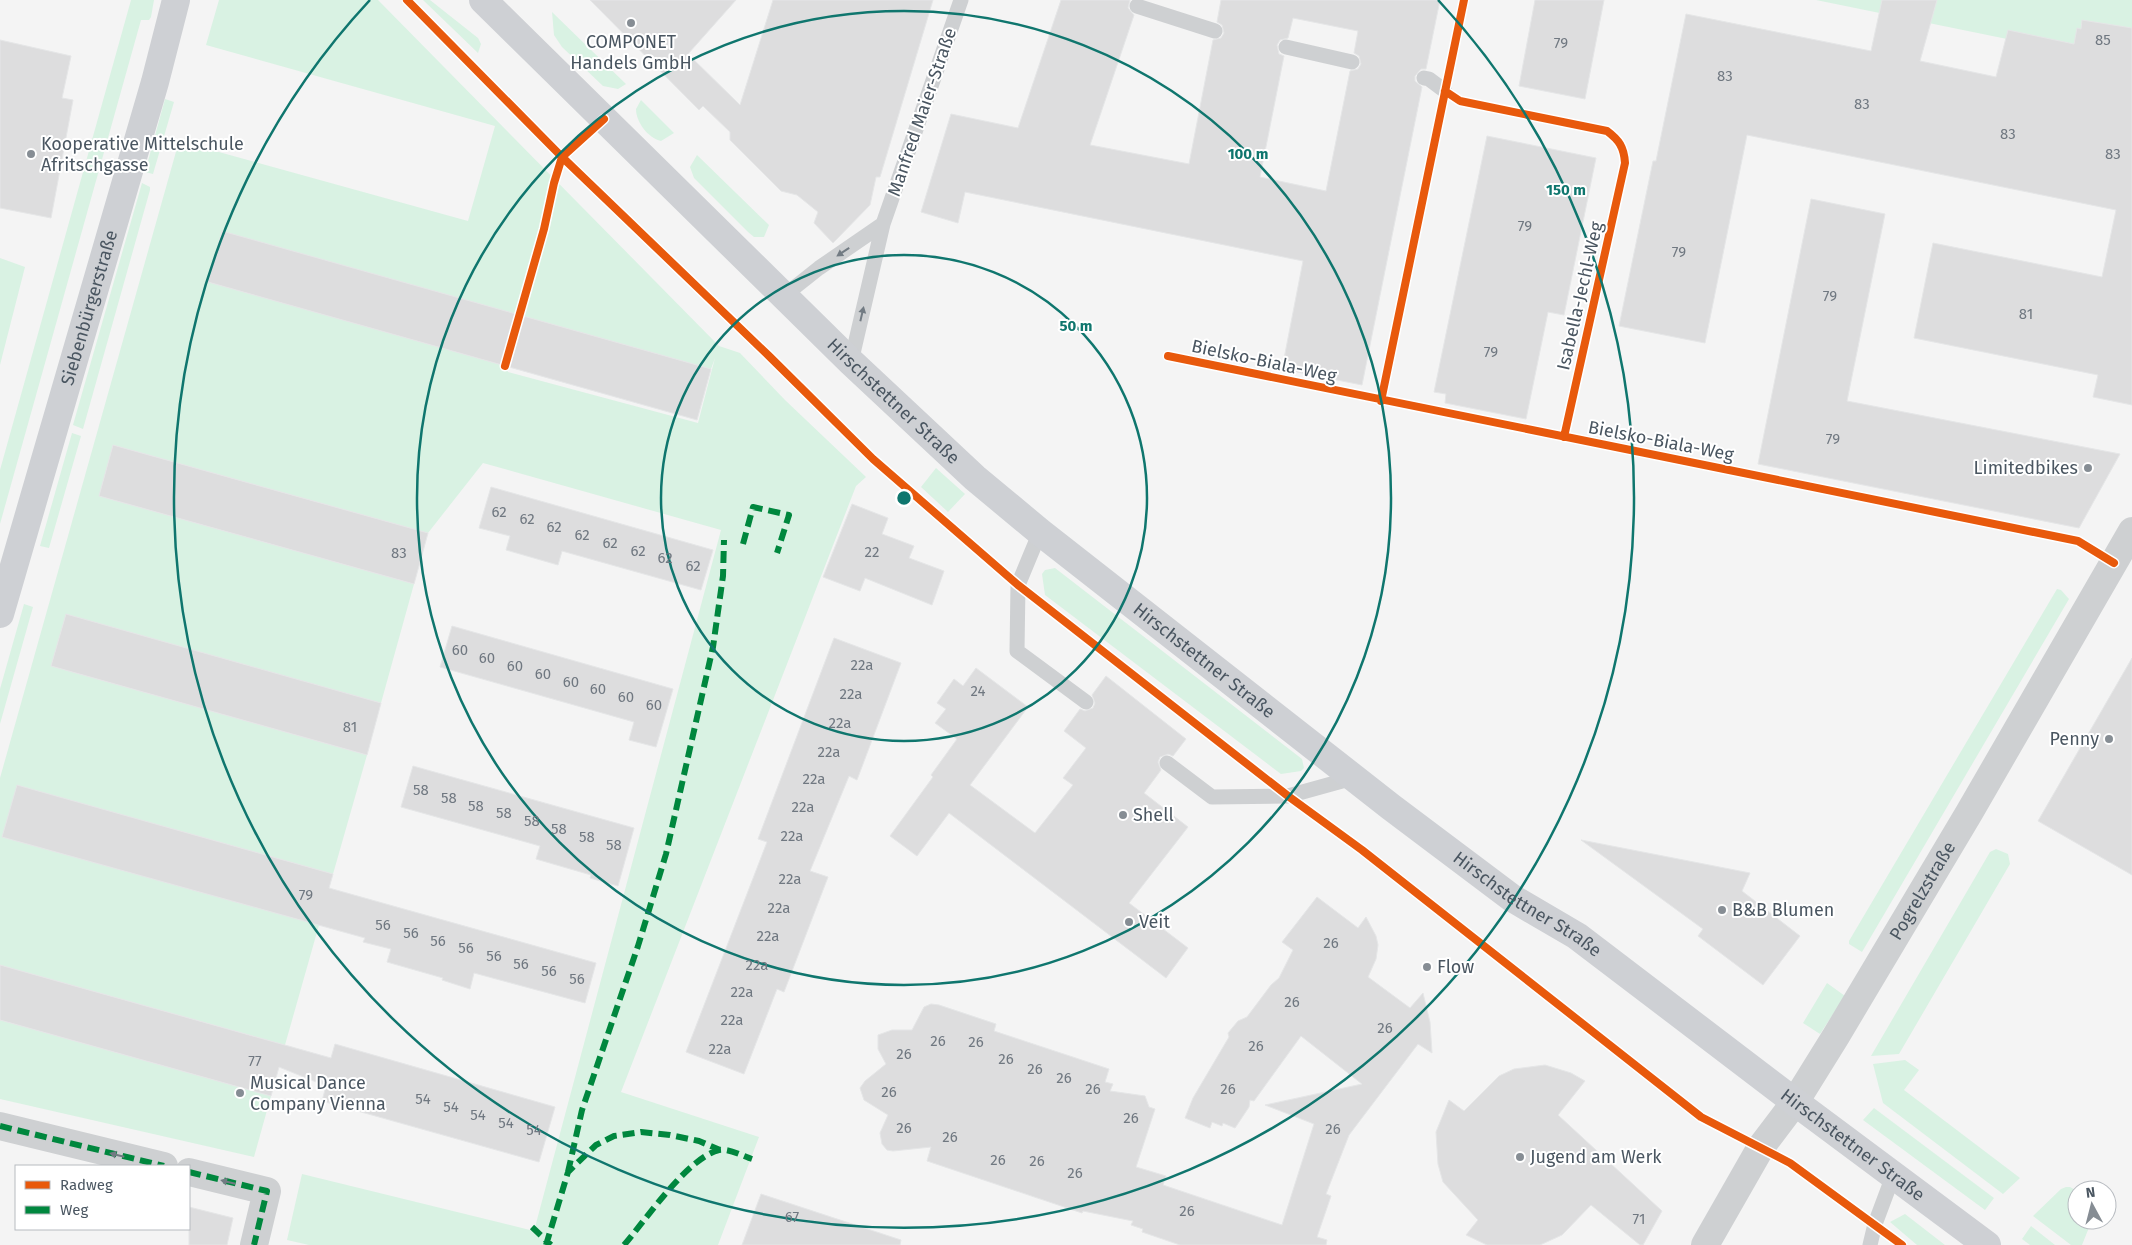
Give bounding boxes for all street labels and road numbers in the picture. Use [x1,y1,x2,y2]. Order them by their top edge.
street label: Manfred Maier-Straße [883,25,961,199]
street label: Isabella-Jechl-Weg [1552,219,1608,372]
street label: Siebenbürgerstraße [56,227,122,388]
street label: Hirschstettner Straße [822,334,964,469]
street label: Bielsko-Biala-Weg [1189,335,1339,387]
street label: Bielsko-Biala-Weg [1586,416,1736,466]
street label: Hirschstettner Straße [1129,598,1279,723]
street label: Pogrelzstraße [1885,838,1960,944]
street label: Hirschstettner Straße [1449,847,1606,962]
street label: Hirschstettner Straße [1776,1084,1929,1206]

